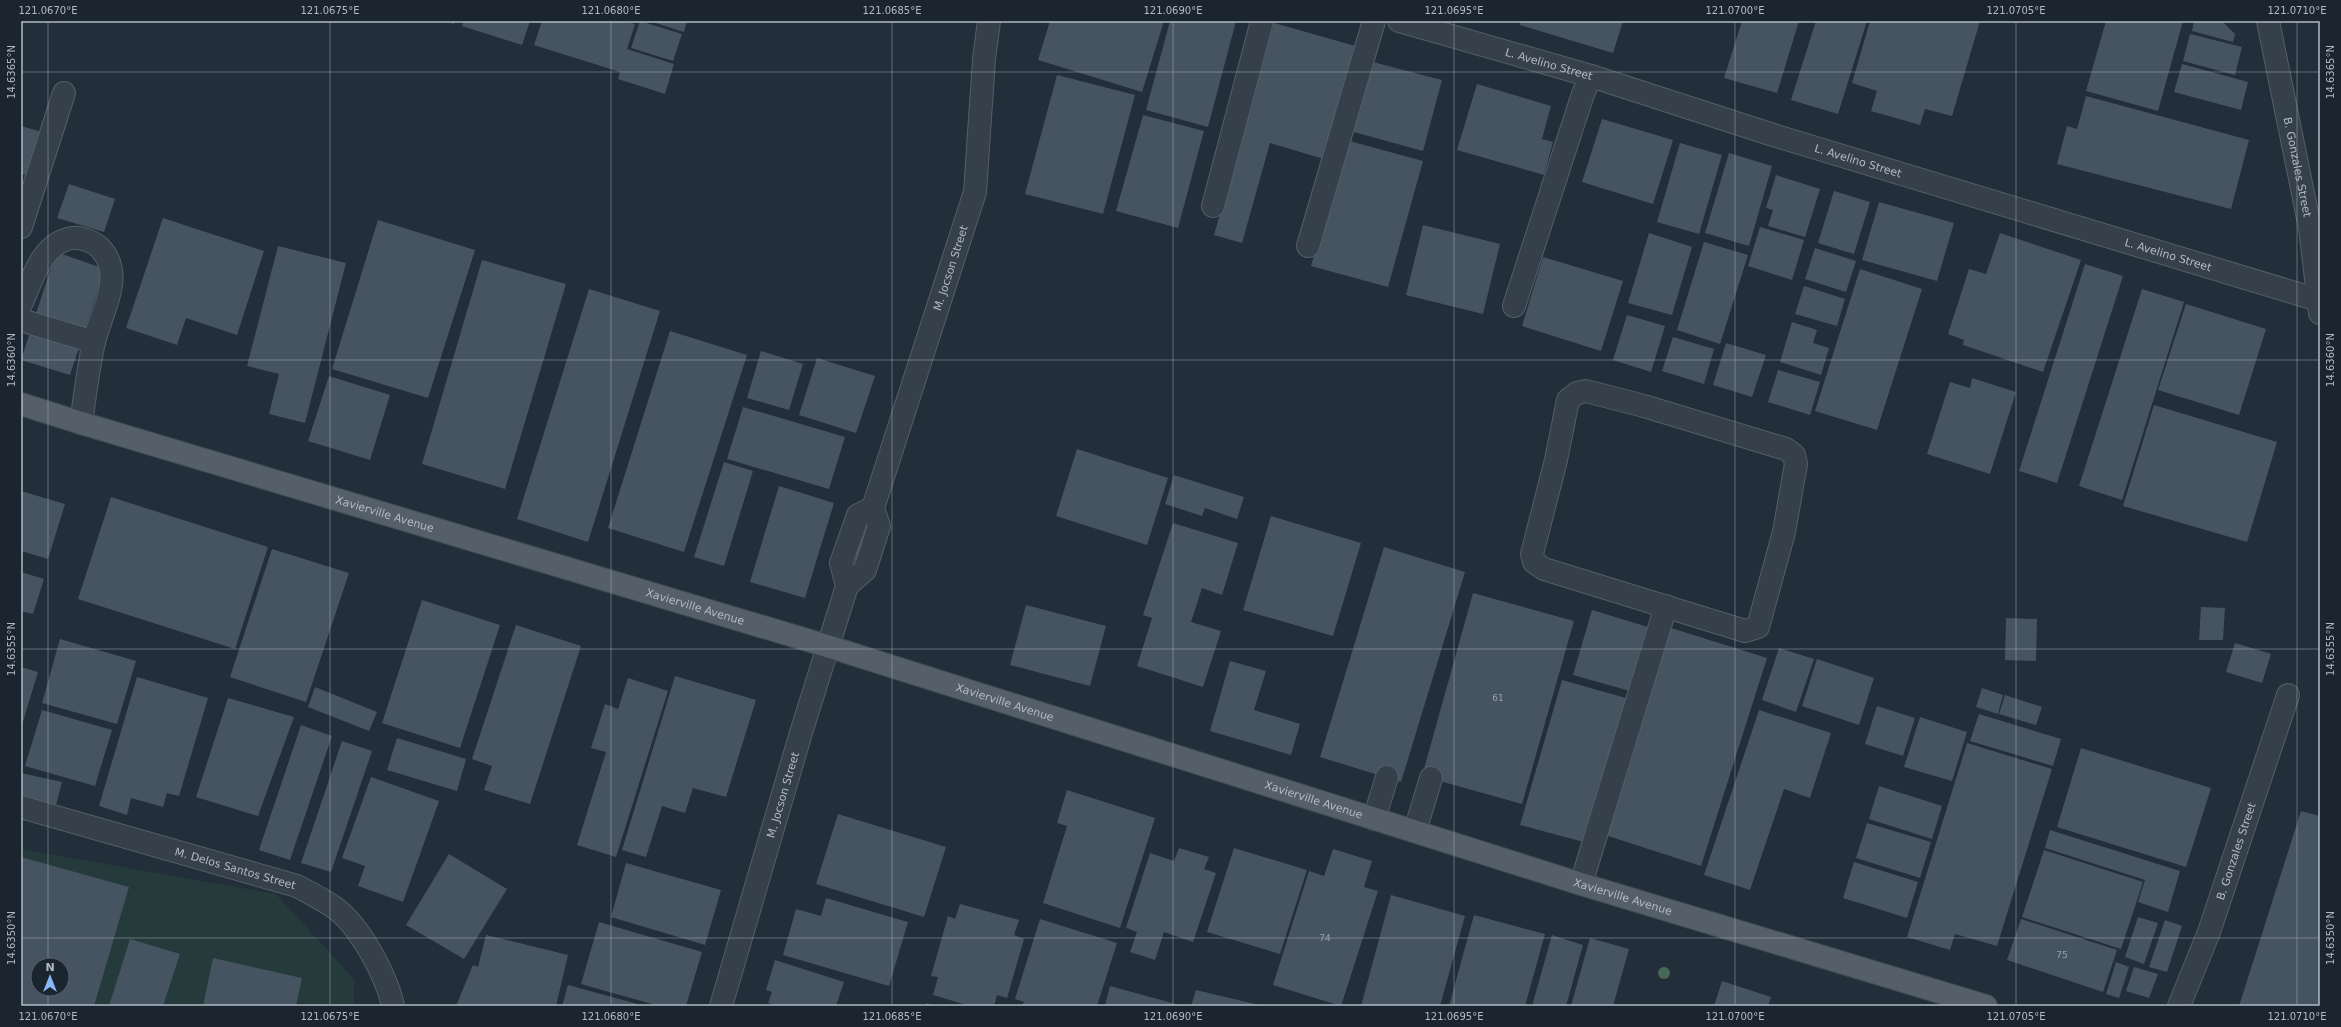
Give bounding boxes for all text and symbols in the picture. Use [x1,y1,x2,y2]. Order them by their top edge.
text: 121.0670°E [18,5,78,16]
text: 121.0675°E [300,5,360,16]
text: 121.0680°E [581,5,641,16]
text: 121.0685°E [862,5,922,16]
text: 121.0690°E [1143,5,1203,16]
text: 121.0695°E [1424,5,1484,16]
text: 121.0700°E [1705,5,1765,16]
text: 121.0705°E [1986,5,2046,16]
text: 121.0710°E [2267,5,2327,16]
text: 14.6365°N [6,45,17,99]
street label: L. Avelino Street [1504,45,1595,83]
text: 14.6365°N [2325,45,2336,99]
street label: B. Gonzales Street [2281,116,2314,219]
street label: L. Avelino Street [1813,141,1904,180]
street label: M. Jocson Street [931,223,971,312]
street label: L. Avelino Street [2123,235,2214,274]
text: 14.6360°N [6,333,17,387]
text: 14.6360°N [2325,333,2336,387]
street label: Xavierville Avenue [334,493,436,535]
street label: Xavierville Avenue [644,586,746,628]
text: 14.6355°N [6,622,17,676]
text: 14.6355°N [2325,622,2336,676]
street label: Xavierville Avenue [954,681,1056,724]
house number: 61 [1492,693,1504,703]
street label: M. Jocson Street [764,750,802,839]
street label: Xavierville Avenue [1263,778,1365,821]
street label: B. Gonzales Street [2214,800,2258,902]
street label: M. Delos Santos Street [173,845,298,892]
street label: Xavierville Avenue [1572,876,1674,918]
text: 14.6350°N [6,911,17,965]
text: 14.6350°N [2325,911,2336,965]
house number: 74 [1319,933,1331,943]
house number: 75 [2056,950,2068,960]
north arrow [30,957,70,997]
text: N [45,961,55,974]
text: 121.0670°E [18,1011,78,1022]
text: 121.0675°E [300,1011,360,1022]
text: 121.0680°E [581,1011,641,1022]
text: 121.0685°E [862,1011,922,1022]
text: 121.0690°E [1143,1011,1203,1022]
text: 121.0695°E [1424,1011,1484,1022]
text: 121.0700°E [1705,1011,1765,1022]
text: 121.0705°E [1986,1011,2046,1022]
text: 121.0710°E [2267,1011,2327,1022]

